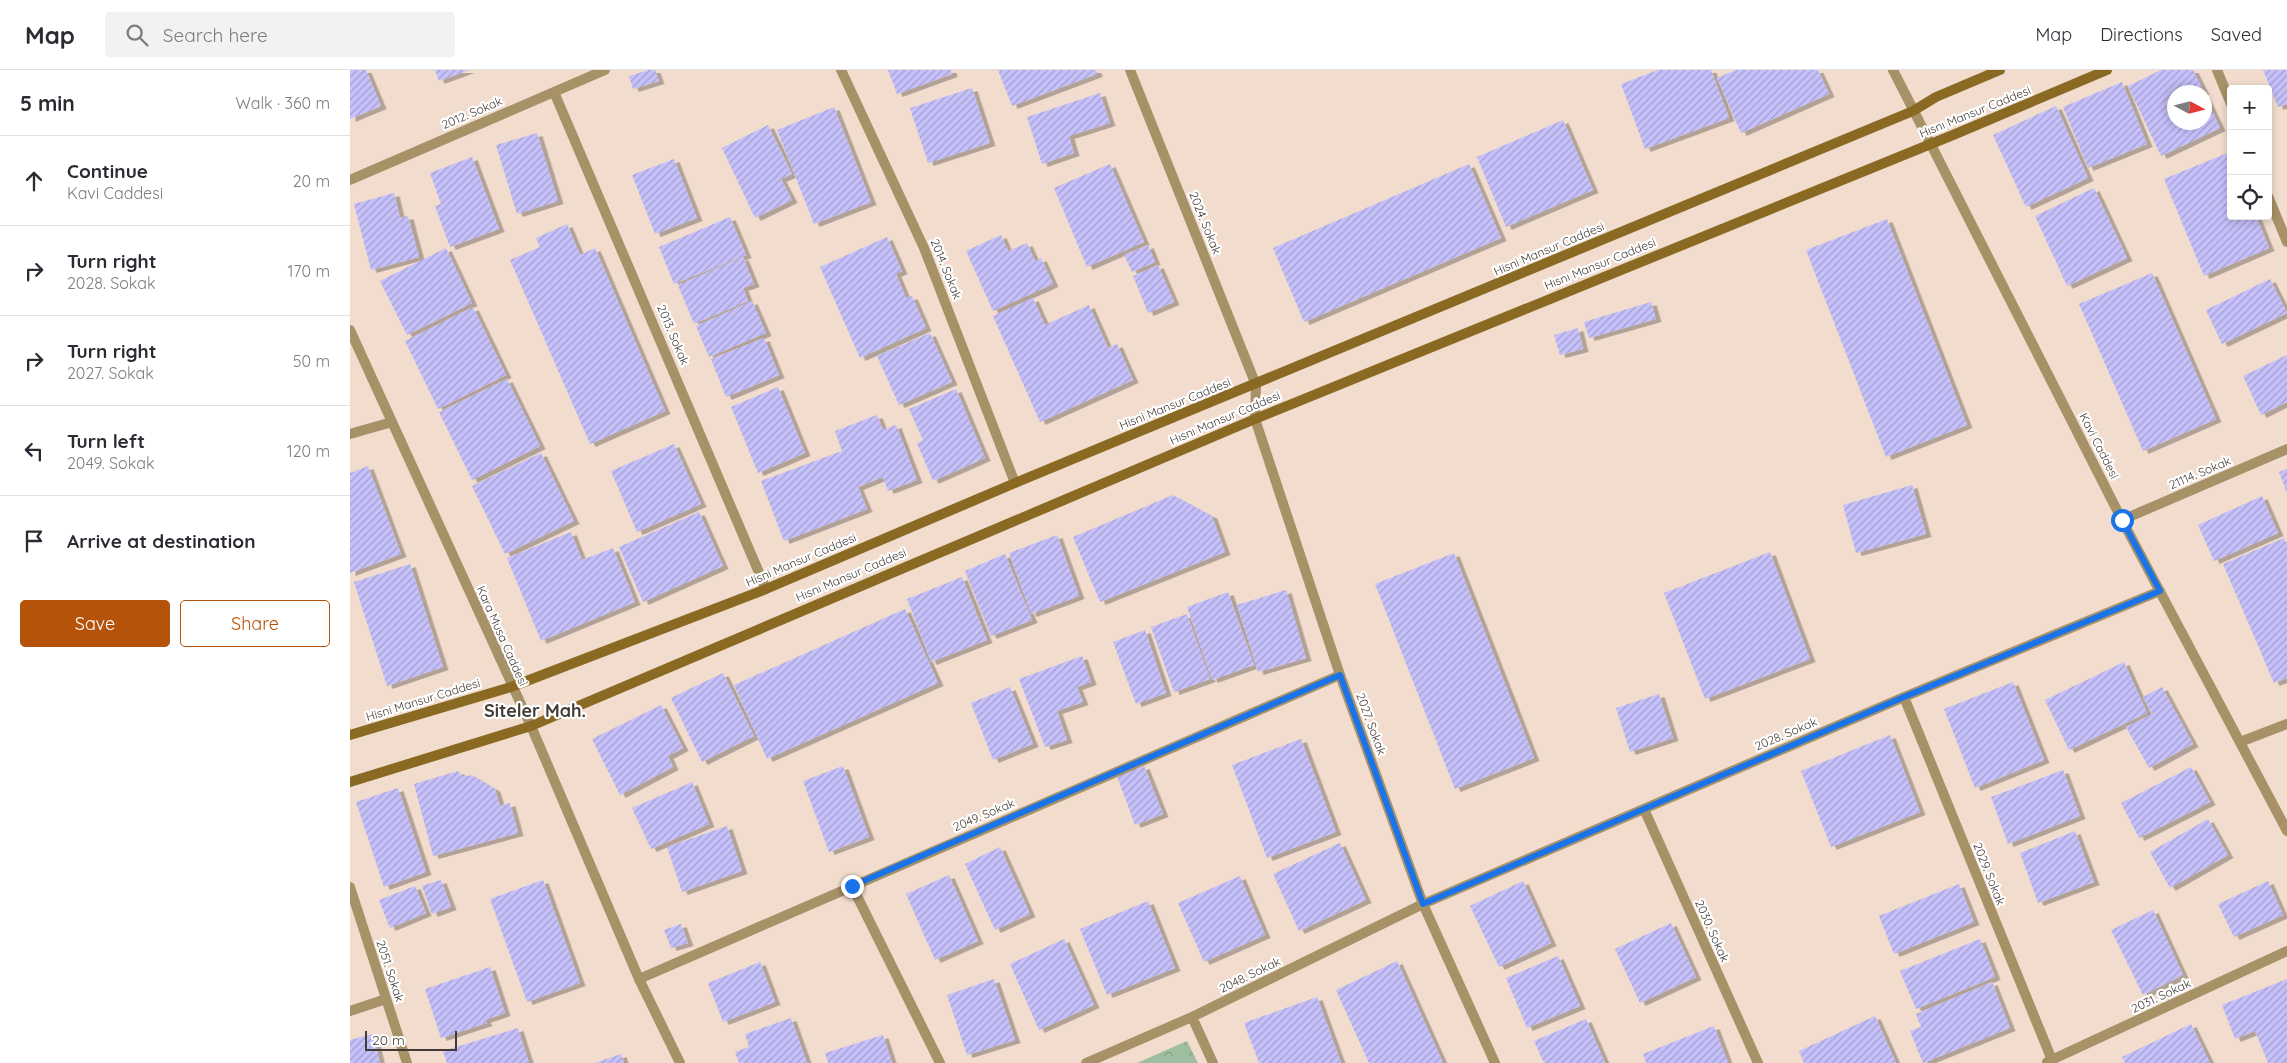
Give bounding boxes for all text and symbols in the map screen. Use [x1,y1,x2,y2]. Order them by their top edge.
search box [105,12,455,57]
text: Map [25,20,75,50]
icon: search [123,21,151,49]
text: Search here [163,23,268,47]
text: Map [2035,23,2072,46]
text: Directions [2100,23,2183,46]
text: Saved [2211,23,2262,46]
street label: Hısnı Mansur Caddesi [1917,82,2033,141]
north arrow [2167,85,2212,130]
map controls [2227,85,2272,220]
button: + [2227,85,2272,130]
text: 5 min [20,90,75,116]
text: Walk · 360 m [235,93,330,113]
street label: 2012. Sokak [439,93,504,132]
button: − [2227,130,2272,175]
text: Continue [67,159,148,183]
icon: ahead [20,167,48,195]
text: 20 m [293,171,330,191]
button: locate [2227,175,2272,220]
text: Kavi Caddesi [67,183,163,203]
street label: 2024. Sokak [1186,189,1225,256]
street label: Hisni Mansur Caddesi [1491,218,1606,279]
street label: Hısnı Mansur Caddesi [1542,234,1658,293]
street label: 2014. Sokak [928,236,965,301]
text: Turn right [67,249,156,273]
icon: right [20,257,48,285]
text: 170 m [287,261,330,281]
text: 2028. Sokak [67,273,156,293]
street label: 2013. Sokak [654,302,693,367]
text: Turn right [67,339,156,363]
icon: right [20,347,48,375]
text: 50 m [293,351,330,371]
text: 2027. Sokak [67,363,154,383]
street label: Hisni Mansur Caddesi [1117,374,1233,433]
street label: Hısnı Mansur Caddesi [1167,387,1282,448]
street label: Kavi Caddesi [2076,410,2122,481]
text: Turn left [67,429,145,453]
icon: left [20,437,48,465]
text: 120 m [287,441,330,461]
text: 2049. Sokak [67,453,154,473]
street label: 21114. Sokak [2167,453,2233,492]
route start [2111,509,2134,532]
icon: arrive [20,527,48,555]
text: Arrive at destination [67,529,256,553]
street label: Hisni Mansur Caddesi [743,529,858,590]
street label: Hısnı Mansur Caddesi [793,544,908,605]
street label: Kara Musa Caddesi [474,583,531,688]
button: Save [20,600,170,647]
button: Share [180,600,330,647]
street label: Hisni Mansur Caddesi [364,675,482,724]
street label: 2027. Sokak [1353,691,1390,757]
district label: Siteler Mah. [484,699,586,722]
street label: 2028. Sokak [1752,714,1819,753]
street label: 2049. Sokak [951,795,1017,834]
street label: 2029. Sokak [1970,840,2009,907]
route end [841,875,864,898]
street label: 2030. Sokak [1692,897,1733,964]
street label: 2051. Sokak [373,938,408,1004]
street label: 2048. Sokak [1217,953,1283,996]
street label: 2031. Sokak [2129,975,2193,1016]
scale bar [365,1028,458,1051]
text: 20 m [372,1031,405,1049]

